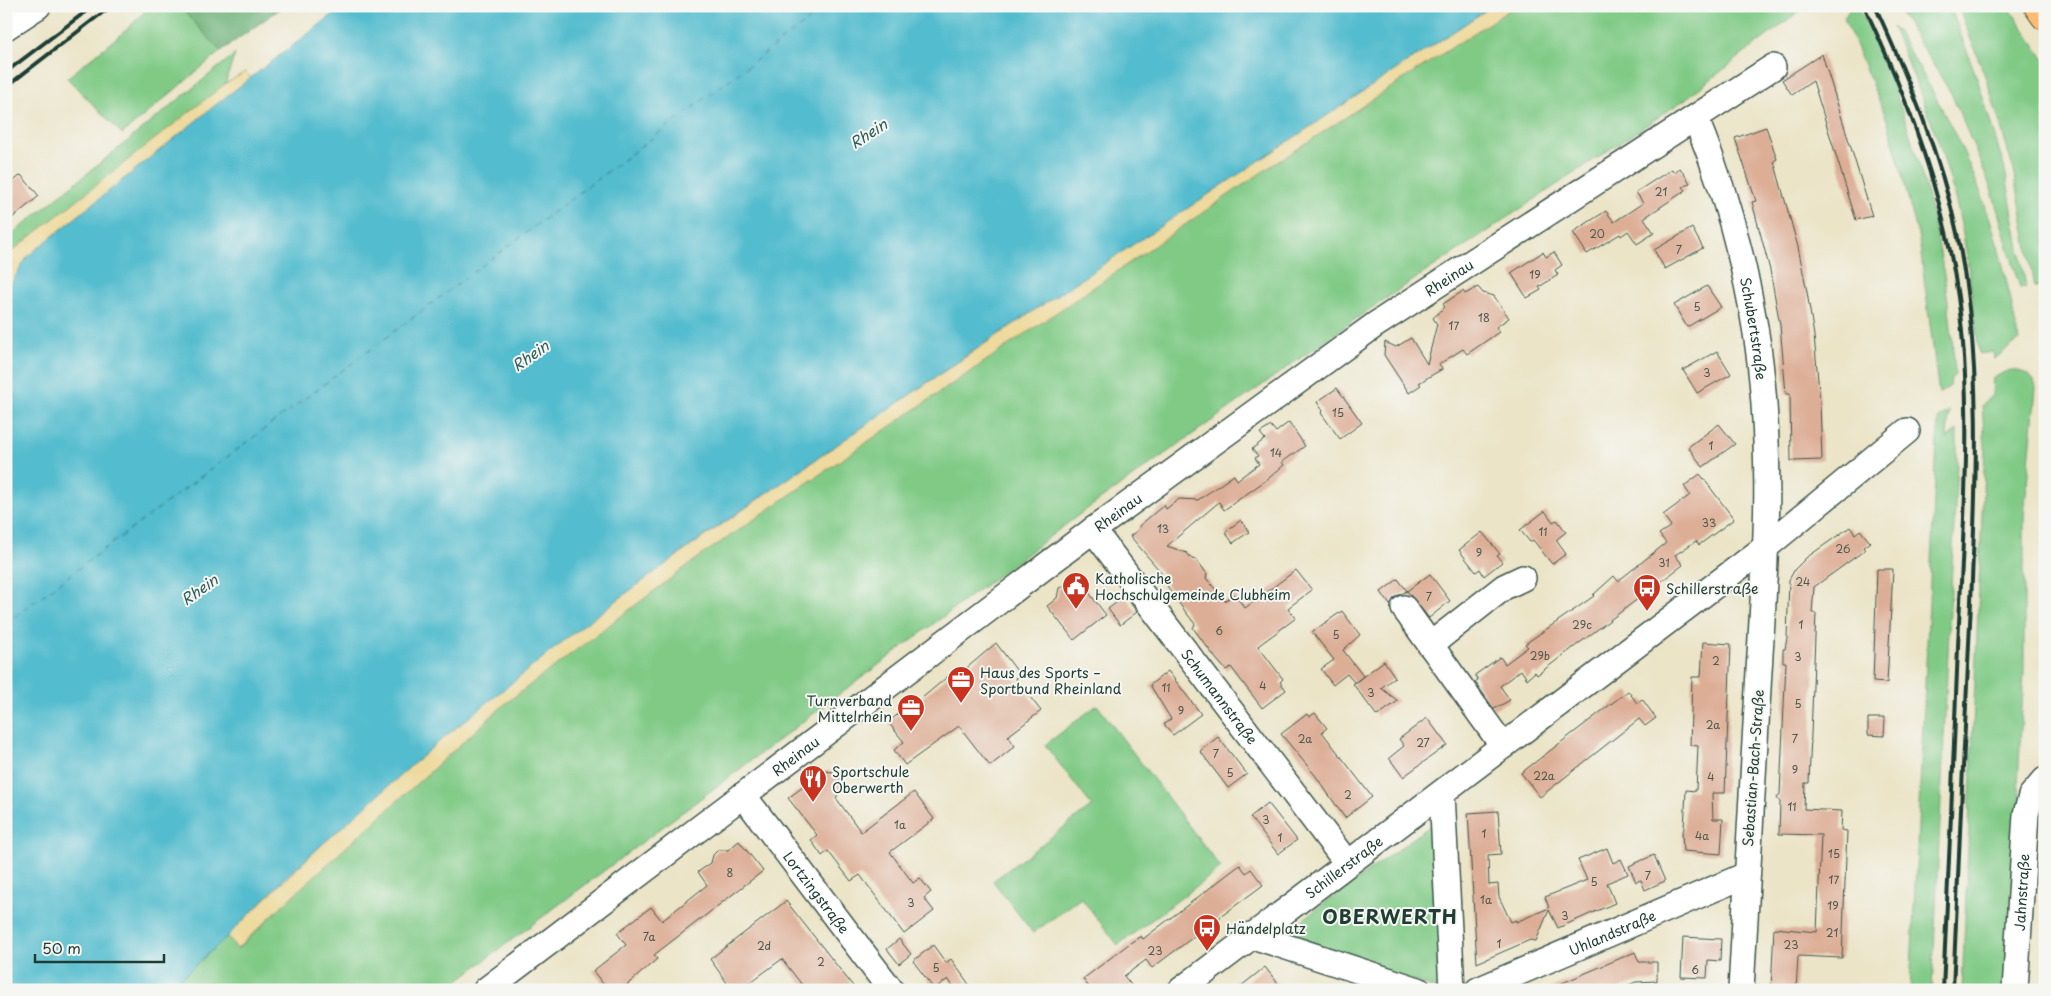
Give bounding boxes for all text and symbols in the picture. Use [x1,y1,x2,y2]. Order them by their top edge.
water label: Rhein [845,112,892,154]
house number: 21 [1655,183,1667,200]
house number: 20 [1589,225,1605,242]
house number: 7 [1676,241,1682,258]
street label: Rheinau [1420,254,1477,301]
house number: 19 [1529,266,1541,283]
street label: Schubertstraße [1735,275,1772,381]
house number: 5 [1693,298,1701,315]
house number: 18 [1478,309,1490,326]
house number: 17 [1449,317,1460,334]
water label: Rhein [507,334,554,376]
house number: 3 [1703,364,1711,381]
house number: 15 [1332,404,1344,421]
house number: 1 [1709,437,1714,454]
house number: 14 [1270,444,1282,461]
street label: Rheinau [1089,488,1146,537]
house number: 33 [1702,514,1716,531]
house number: 13 [1157,520,1169,537]
house number: 11 [1538,523,1548,540]
house number: 26 [1835,540,1851,557]
house number: 9 [1476,544,1482,561]
house number: 31 [1658,554,1670,571]
water label: Rhein [176,568,223,610]
place label: Katholische Hochschulgemeinde Clubheim [1095,568,1291,605]
public building icon: Katholische Hochschulgemeinde Clubheim [1061,571,1091,610]
bus stop icon: Schillerstraße [1632,573,1662,612]
house number: 24 [1796,573,1810,590]
place label: Schillerstraße [1666,578,1758,599]
house number: 7 [1426,588,1432,605]
house number: 29c [1572,616,1592,633]
house number: 1 [1799,616,1804,633]
house number: 6 [1215,622,1223,639]
house number: 5 [1332,626,1340,643]
street label: Schumannstraße [1176,644,1263,748]
house number: 29b [1530,647,1550,664]
house number: 3 [1794,648,1802,665]
house number: 2 [1712,652,1720,669]
place label: Haus des Sports – Sportbund Rheinland [980,662,1122,699]
office icon: Haus des Sports – Sportbund Rheinland [946,665,976,704]
house number: 4 [1259,677,1267,694]
house number: 11 [1161,679,1171,696]
house number: 3 [1367,684,1375,701]
street label: Sebastian-Bach-Straße [1737,689,1769,847]
place label: Turnverband Mittelrhein [807,690,892,727]
office icon: Turnverband Mittelrhein [896,693,926,732]
house number: 5 [1794,695,1802,712]
house number: 9 [1178,702,1184,719]
house number: 2a [1706,716,1720,733]
house number: 2a [1298,730,1312,747]
house number: 7 [1792,730,1798,747]
street label: Rheinau [767,731,823,781]
house number: 27 [1416,734,1430,751]
house number: 7 [1213,745,1219,762]
place label: Sportschule Oberwerth [832,761,910,798]
house number: 9 [1792,761,1798,778]
restaurant icon: Sportschule Oberwerth [798,764,828,803]
house number: 5 [1226,764,1234,781]
house number: 22a [1533,767,1555,784]
house number: 4 [1707,768,1715,785]
house number: 2 [1344,786,1352,803]
house number: 11 [1787,798,1797,815]
house number: 3 [1262,811,1270,828]
house number: 1a [894,816,906,833]
house number: 1 [1482,825,1487,842]
house number: 4a [1695,827,1709,844]
house number: 1 [1278,829,1283,846]
street label: Schillerstraße [1300,830,1387,903]
house number: 15 [1828,845,1840,862]
street label: Lortzingstraße [779,847,855,938]
street label: Jahnstraße [2008,853,2034,931]
house number: 8 [727,864,734,881]
house number: 7 [1645,867,1651,884]
house number: 17 [1829,871,1840,888]
house number: 5 [1590,873,1598,890]
house number: 1a [1480,891,1492,908]
house number: 3 [907,894,915,911]
house number: 19 [1827,897,1839,914]
district label: OBERWERTH [1322,902,1458,930]
street label: Uhlandstraße [1565,904,1659,960]
house number: 3 [1561,907,1569,924]
bus stop icon: Händelplatz [1192,913,1222,952]
place label: Händelplatz [1226,918,1306,939]
house number: 21 [1826,924,1838,941]
house number: 7a [643,928,655,945]
scale bar [35,931,164,963]
house number: 1 [1497,935,1502,952]
text: 50 m [42,936,81,959]
house number: 23 [1784,936,1798,953]
house number: 2d [757,937,771,954]
house number: 23 [1148,942,1162,959]
house number: 2 [817,953,825,970]
house number: 5 [932,959,940,976]
house number: 6 [1691,961,1699,978]

